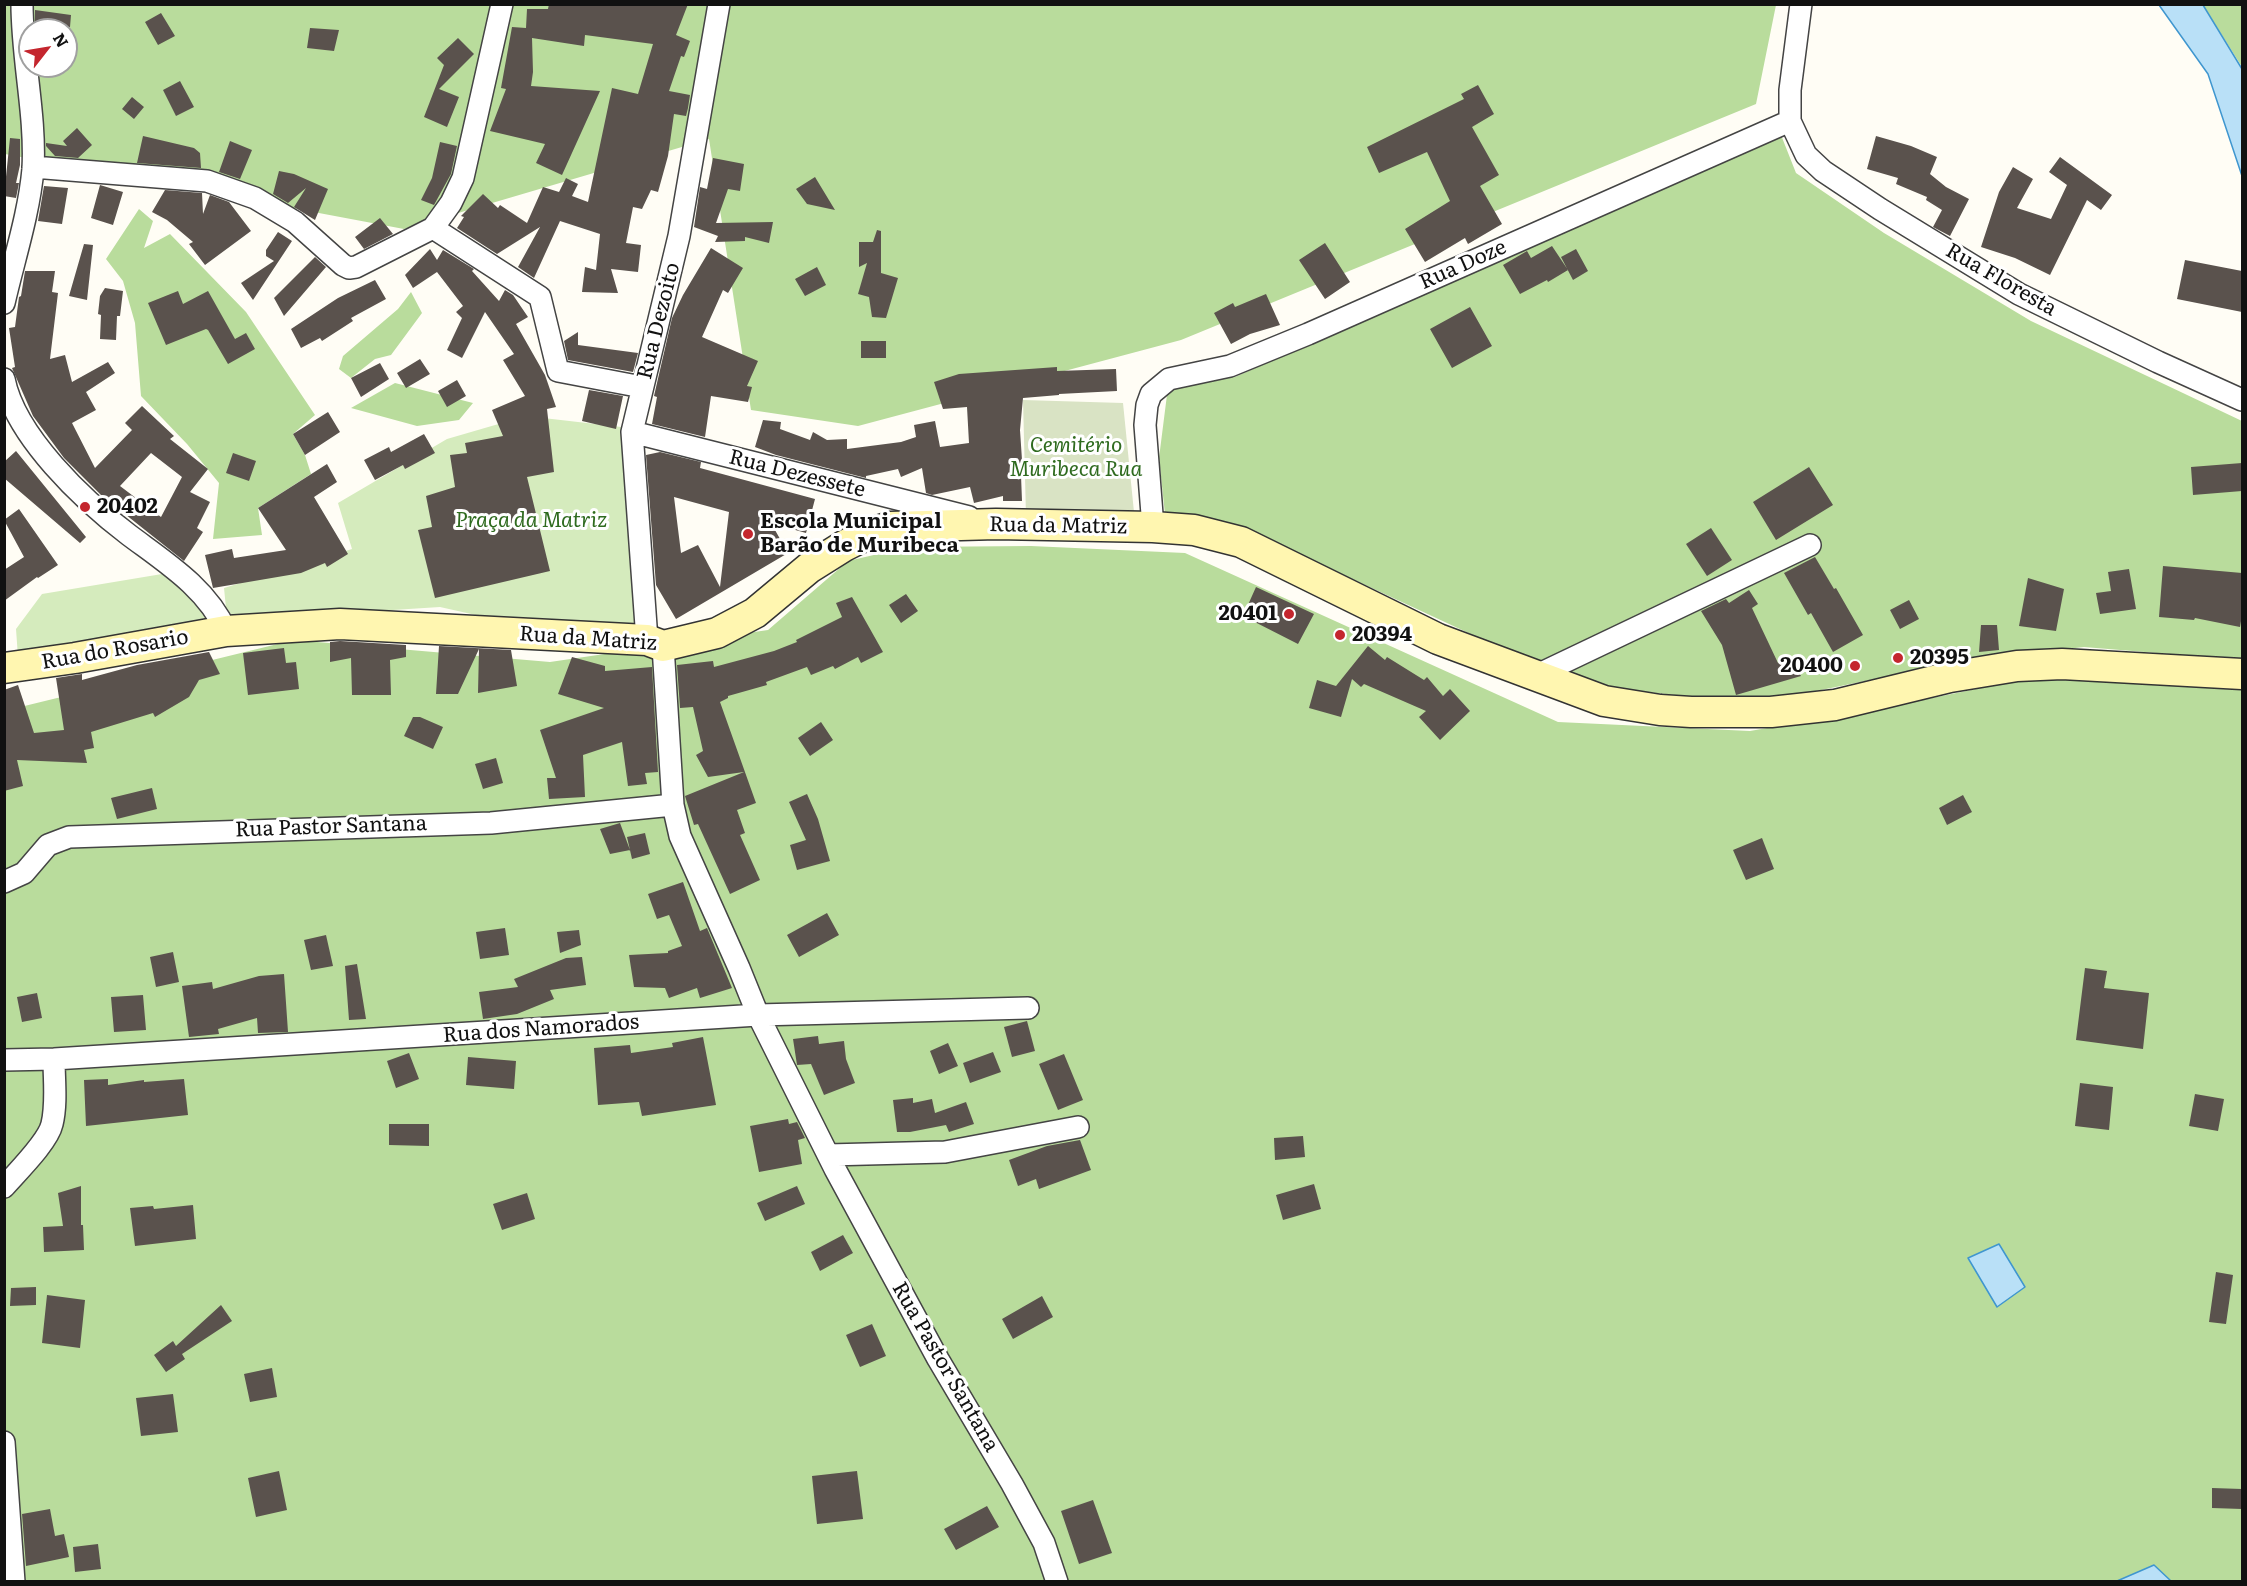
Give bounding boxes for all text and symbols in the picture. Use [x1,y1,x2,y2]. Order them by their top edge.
north arrow [18,18,78,78]
text: N [48,28,75,52]
street label: Rua Doze [1416,235,1510,295]
street label: Rua Floresta [1941,238,2061,322]
street label: Rua Dezoito [632,260,686,382]
park label: Cemitério Muribeca Rua [1010,433,1142,483]
street label: Rua Dezessete [726,445,868,503]
place label: 20402 [97,494,158,520]
marker: 20402 [78,500,92,514]
park label: Praça da Matriz [455,508,607,534]
place label: Escola Municipal Barão de Muribeca [760,509,959,559]
street label: Rua da Matriz [989,512,1127,540]
marker: Escola Municipal Barão de Muribeca [741,527,755,541]
place label: 20401 [1218,601,1277,627]
marker: 20401 [1282,607,1296,621]
street label: Rua da Matriz [518,622,658,656]
place label: 20394 [1352,622,1412,648]
street label: Rua do Rosario [40,625,190,675]
marker: 20394 [1333,628,1347,642]
place label: 20395 [1910,645,1969,671]
marker: 20395 [1891,651,1905,665]
place label: 20400 [1780,653,1843,679]
marker: 20400 [1848,659,1862,673]
street label: Rua Pastor Santana [235,811,427,843]
street label: Rua dos Namorados [442,1010,640,1048]
street label: Rua Pastor Santana [886,1278,1004,1456]

